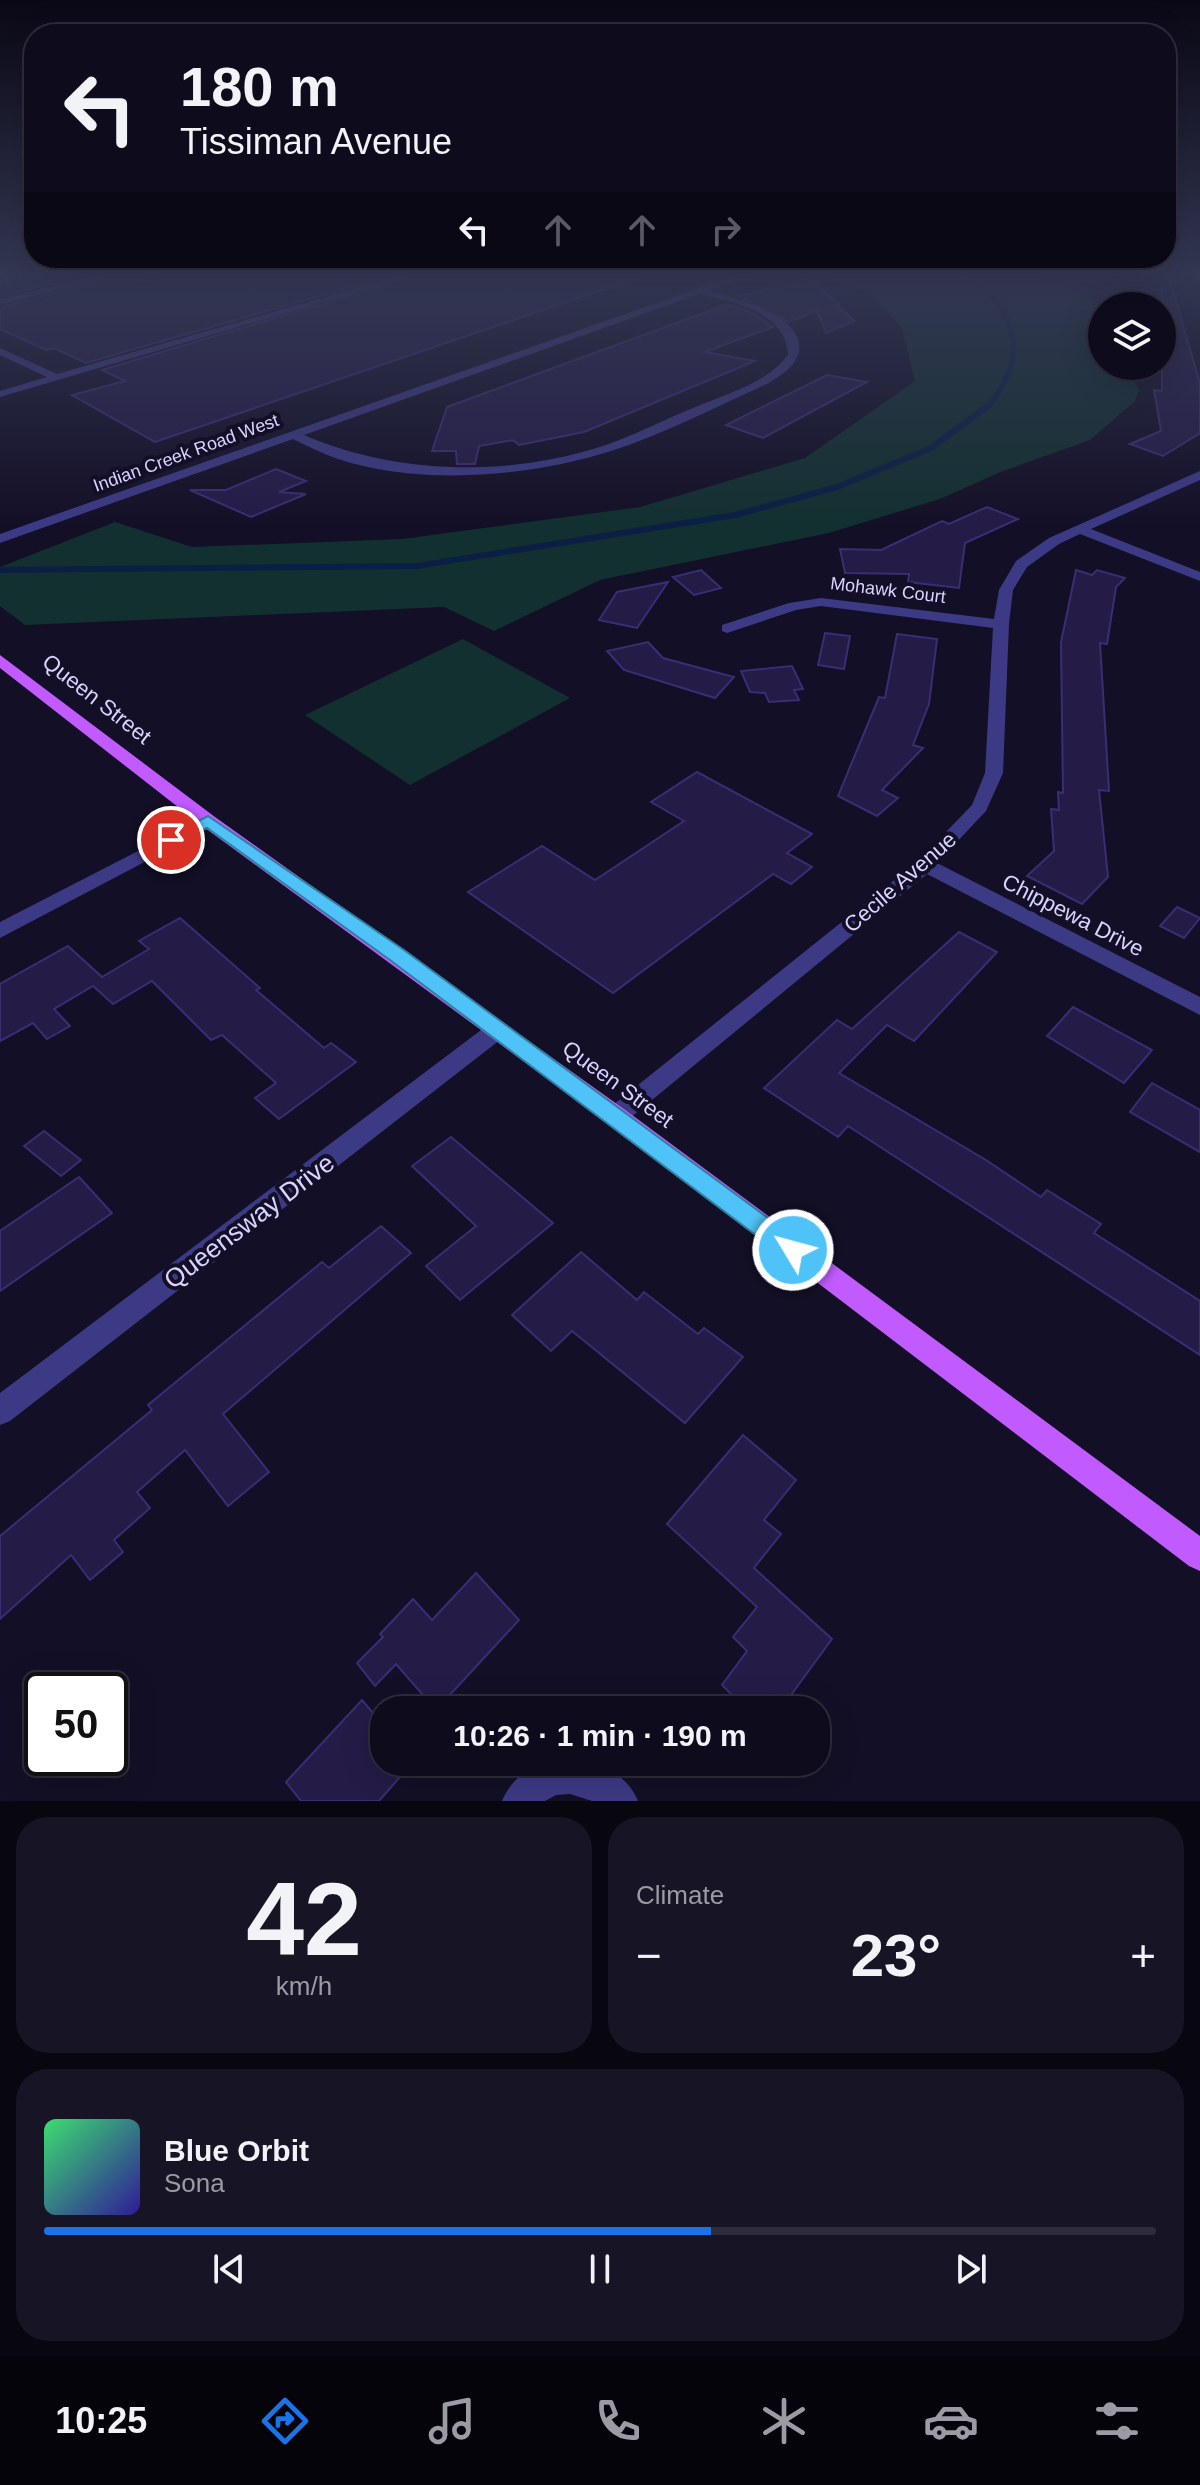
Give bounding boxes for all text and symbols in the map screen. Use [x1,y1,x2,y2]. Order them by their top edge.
text: 180 m [180,55,339,118]
icon: left [48,56,152,160]
text: Tissiman Avenue [180,121,452,162]
icon: left [452,208,496,252]
icon: ahead [536,208,580,252]
icon: ahead [620,208,664,252]
icon: right [704,208,748,252]
map controls [1088,292,1176,380]
button: layers [1088,292,1176,380]
street label: Indian Creek Road West [91,410,281,496]
street label: Mohawk Court [829,573,947,607]
street label: Queen Street [38,649,156,749]
pin [137,806,205,874]
icon: arrive [149,818,193,862]
street label: Cecile Avenue [839,827,961,937]
street label: Chippewa Drive [998,869,1148,961]
street label: Queen Street [558,1035,678,1133]
street label: Queensway Drive [158,1147,340,1295]
position arrow [751,1208,835,1292]
speed limit sign: 50 [24,1672,128,1776]
text: 10:26 · 1 min · 190 m [453,1719,747,1752]
text: 42 [246,1861,362,1977]
text: Climate [636,1880,724,1910]
text: 23° [851,1922,941,1989]
text: − [636,1931,662,1980]
text: + [1130,1931,1156,1980]
text: km/h [276,1971,332,2001]
text: Blue Orbit [164,2134,309,2167]
text: Sona [164,2168,225,2198]
icon: previous [207,2247,251,2291]
icon: pause [578,2247,622,2291]
icon: next [949,2247,993,2291]
icon: directions [257,2393,313,2449]
icon: music [424,2393,480,2449]
icon: phone [590,2393,646,2449]
icon: climate [756,2393,812,2449]
icon: car [923,2393,979,2449]
icon: filters [1089,2393,1145,2449]
text: 10:25 [55,2400,147,2441]

